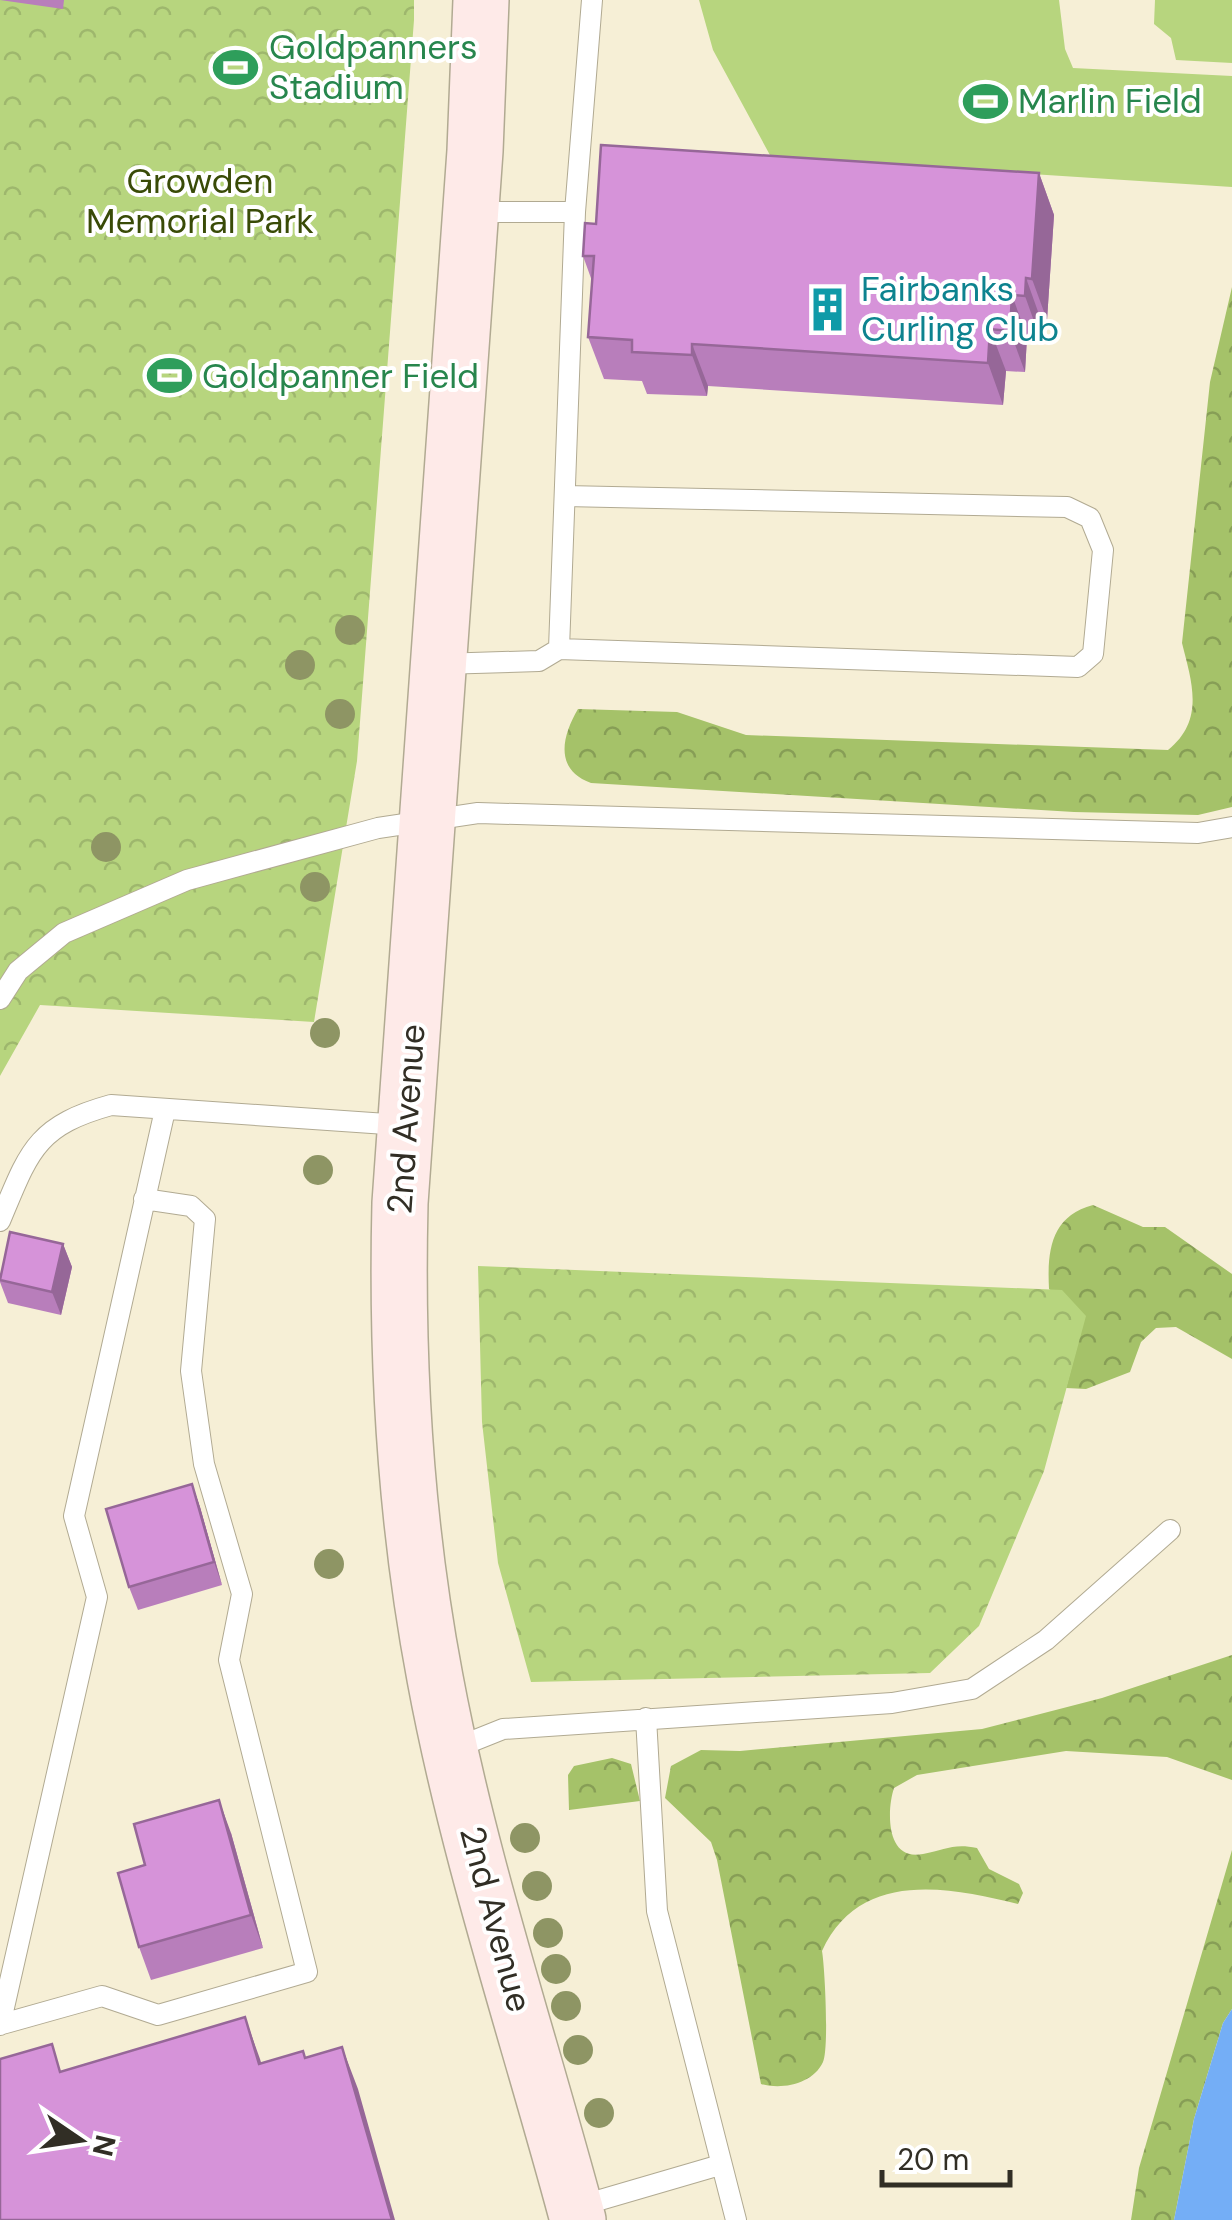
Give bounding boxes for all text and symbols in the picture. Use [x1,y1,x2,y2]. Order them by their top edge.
place label: Goldpanners Stadium [269,24,478,110]
sports icon: Goldpanners Stadium [212,43,260,91]
sports icon: Marlin Field [961,77,1009,125]
place label: Marlin Field [1018,78,1202,124]
park label: Growden Memorial Park [86,158,314,244]
place label: Fairbanks Curling Club [861,266,1059,352]
building icon: Fairbanks Curling Club [804,285,852,333]
sports icon: Goldpanner Field [145,352,193,400]
place label: Goldpanner Field [202,353,479,399]
street label: 2nd Avenue [376,1022,436,1216]
street label: 2nd Avenue [449,1821,543,2017]
north arrow [30,2090,130,2190]
scale bar [882,2125,1010,2187]
text: N [84,2131,124,2160]
text: 20 m [897,2140,969,2179]

